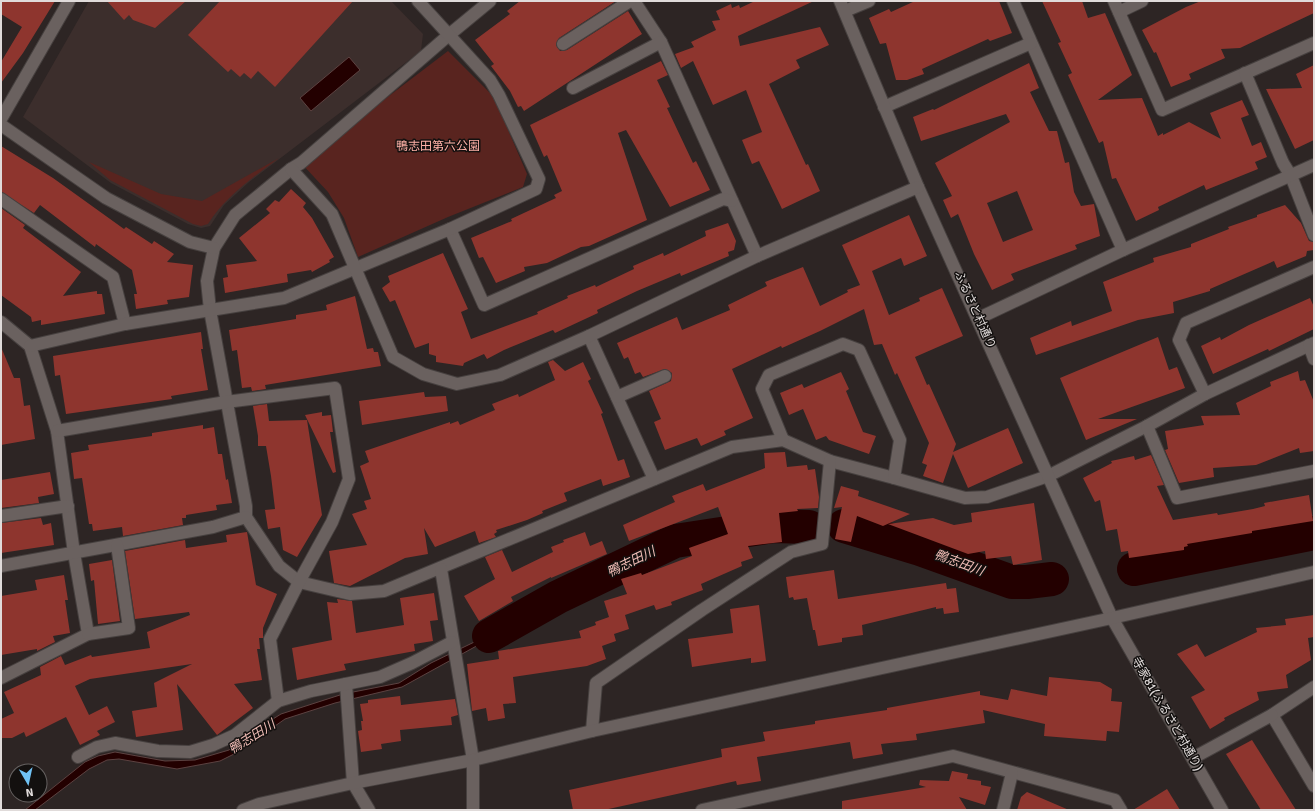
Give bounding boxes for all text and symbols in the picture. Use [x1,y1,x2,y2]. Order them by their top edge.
park label: 鴨志田第六公園 [396,139,480,154]
street label: ふるさと村通り [951,269,999,351]
water label: 鴨志田川 [604,543,660,581]
water label: 鴨志田川 [932,547,988,580]
street label: 寺家81(ふるさと村通り) [1128,654,1206,774]
water label: 鴨志田川 [226,715,280,758]
north arrow [8,763,48,803]
text: N [25,785,34,799]

